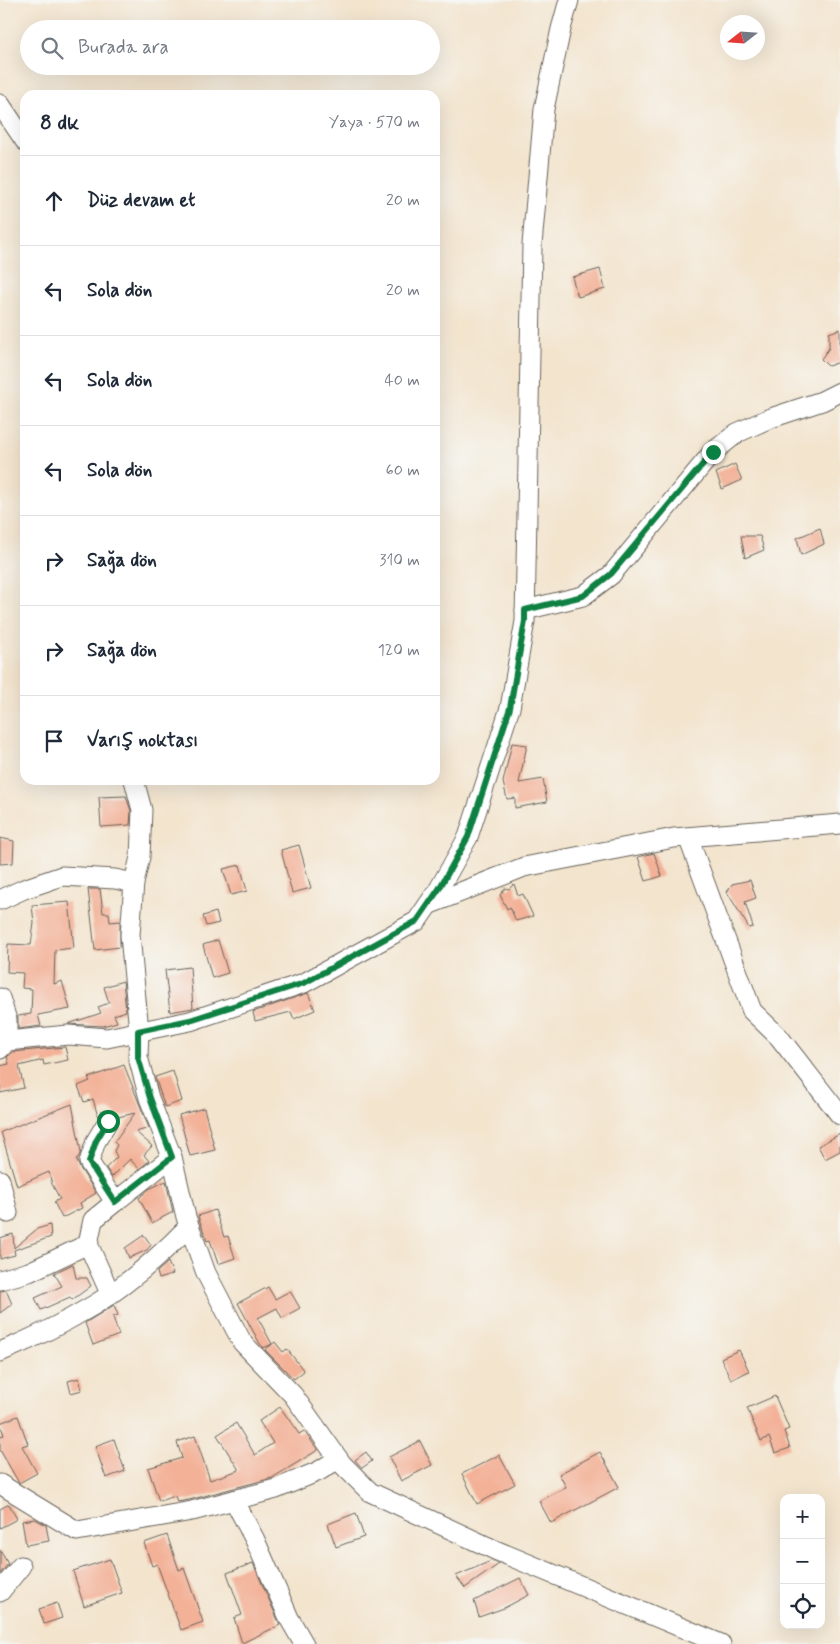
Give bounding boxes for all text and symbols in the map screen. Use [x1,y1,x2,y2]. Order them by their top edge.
north arrow [720,15,765,60]
search box [20,20,440,75]
icon: search [38,34,66,62]
text: Burada ara [78,35,169,60]
text: 8 dk [40,109,79,137]
text: Yaya · 570 m [329,112,420,133]
icon: ahead [40,187,68,215]
text: Düz devam et [87,188,195,213]
text: 20 m [386,190,420,211]
icon: left [40,277,68,305]
text: Sola dön [87,278,152,303]
text: 20 m [386,280,420,301]
icon: left [40,367,68,395]
text: Sola dön [87,368,152,393]
text: 40 m [384,370,420,391]
route end [702,441,725,464]
icon: left [40,457,68,485]
text: Sola dön [87,458,152,483]
text: 60 m [386,460,420,481]
icon: right [40,547,68,575]
text: Sağa dön [87,548,157,573]
text: 310 m [379,550,420,571]
icon: right [40,637,68,665]
text: Sağa dön [87,638,157,663]
text: 120 m [378,640,420,661]
icon: arrive [40,727,68,755]
text: Varış noktası [87,728,198,753]
route start [97,1110,120,1133]
map controls [780,1494,825,1629]
button: + [780,1494,825,1539]
button: − [780,1539,825,1584]
button: locate [780,1584,825,1629]

